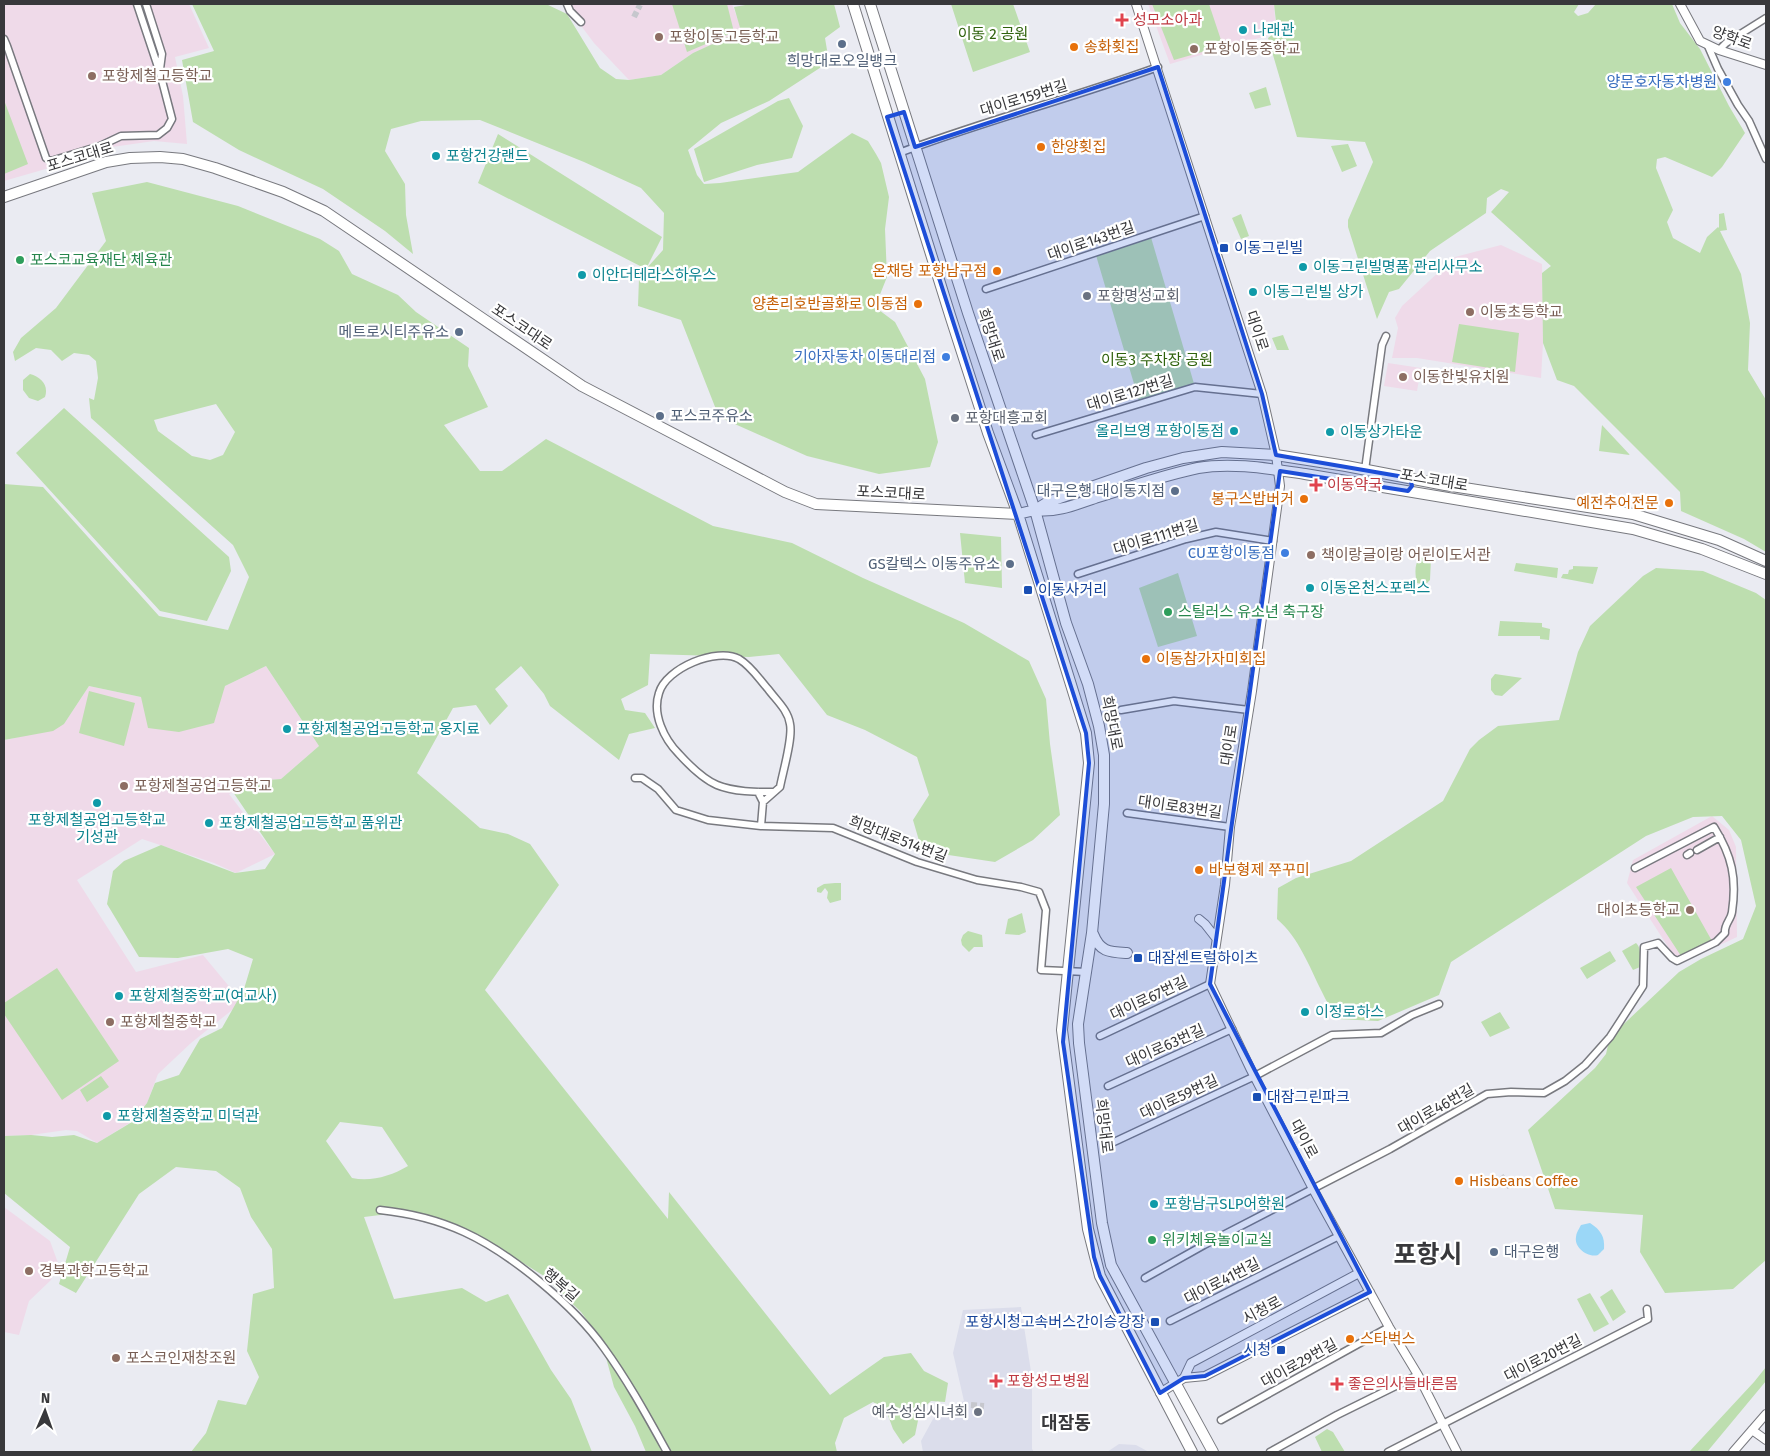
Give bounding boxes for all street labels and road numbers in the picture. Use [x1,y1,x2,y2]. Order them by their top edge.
street label: 양학로 [1709,22,1755,54]
street label: 대이로159번길 [978,76,1070,120]
street label: 포스코대로 [44,138,116,176]
street label: 대이로143번길 [1045,218,1137,264]
street label: 포스코대로 [488,300,556,354]
street label: 희망대로 [974,306,1008,364]
street label: 대이로 [1242,309,1272,353]
street label: 대이로127번길 [1085,371,1175,415]
street label: 포스코대로 [1398,465,1470,495]
street label: 포스코대로 [856,482,926,504]
street label: 대이로111번길 [1111,516,1201,558]
street label: 희망대로 [1098,694,1126,752]
street label: 대이로 [1217,723,1241,767]
street label: 대이로83번길 [1137,792,1223,822]
street label: 희망대로514번길 [846,812,950,866]
street label: 대이로67번길 [1107,972,1191,1024]
street label: 대이로63번길 [1123,1021,1207,1071]
street label: 대이로59번길 [1137,1071,1221,1123]
street label: 대이로46번길 [1395,1080,1477,1138]
street label: 희망대로 [1092,1098,1116,1154]
street label: 대이로 [1286,1116,1322,1162]
street label: 대이로41번길 [1181,1254,1263,1308]
street label: 행복길 [539,1265,583,1305]
street label: 시청로 [1239,1292,1285,1328]
street label: 대이로20번길 [1501,1331,1585,1385]
street label: 대이로29번길 [1258,1335,1340,1391]

